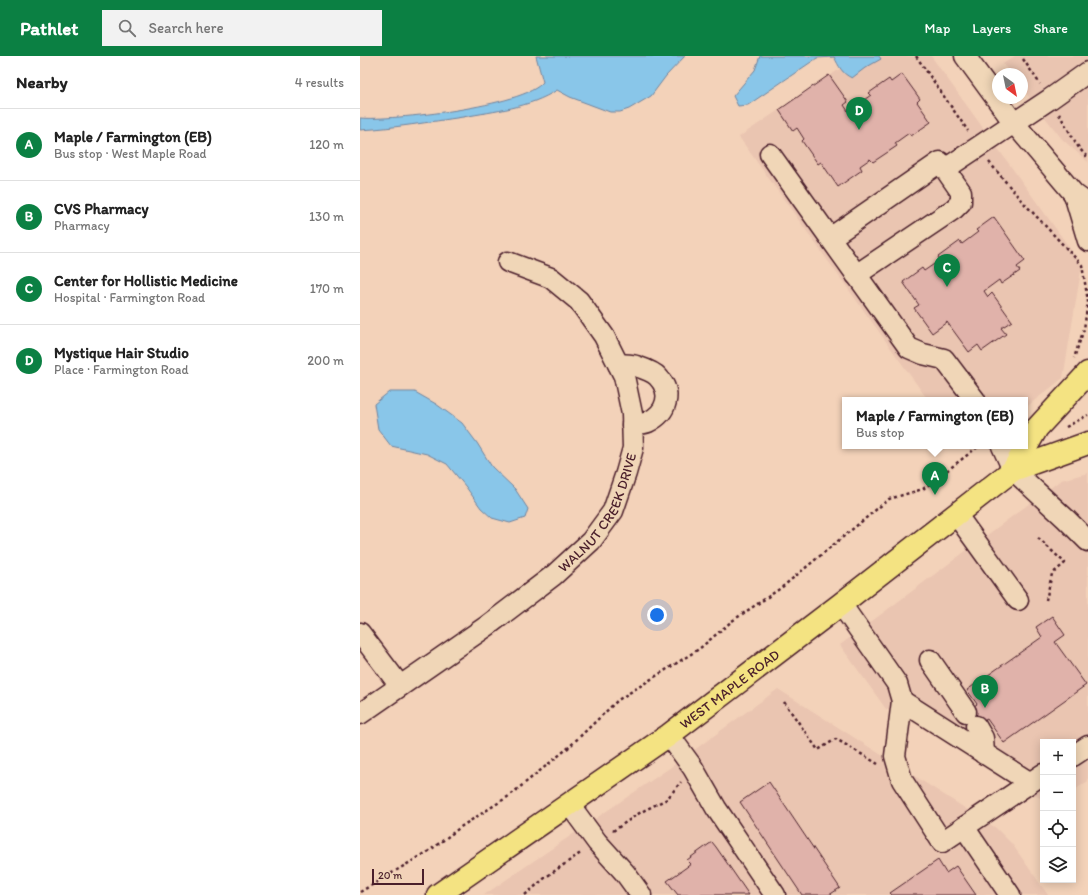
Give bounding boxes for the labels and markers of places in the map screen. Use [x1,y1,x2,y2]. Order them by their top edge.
pin: D [846,97,872,130]
pin: C [934,254,960,287]
pin: A [922,462,948,495]
pin: B [972,675,998,708]

